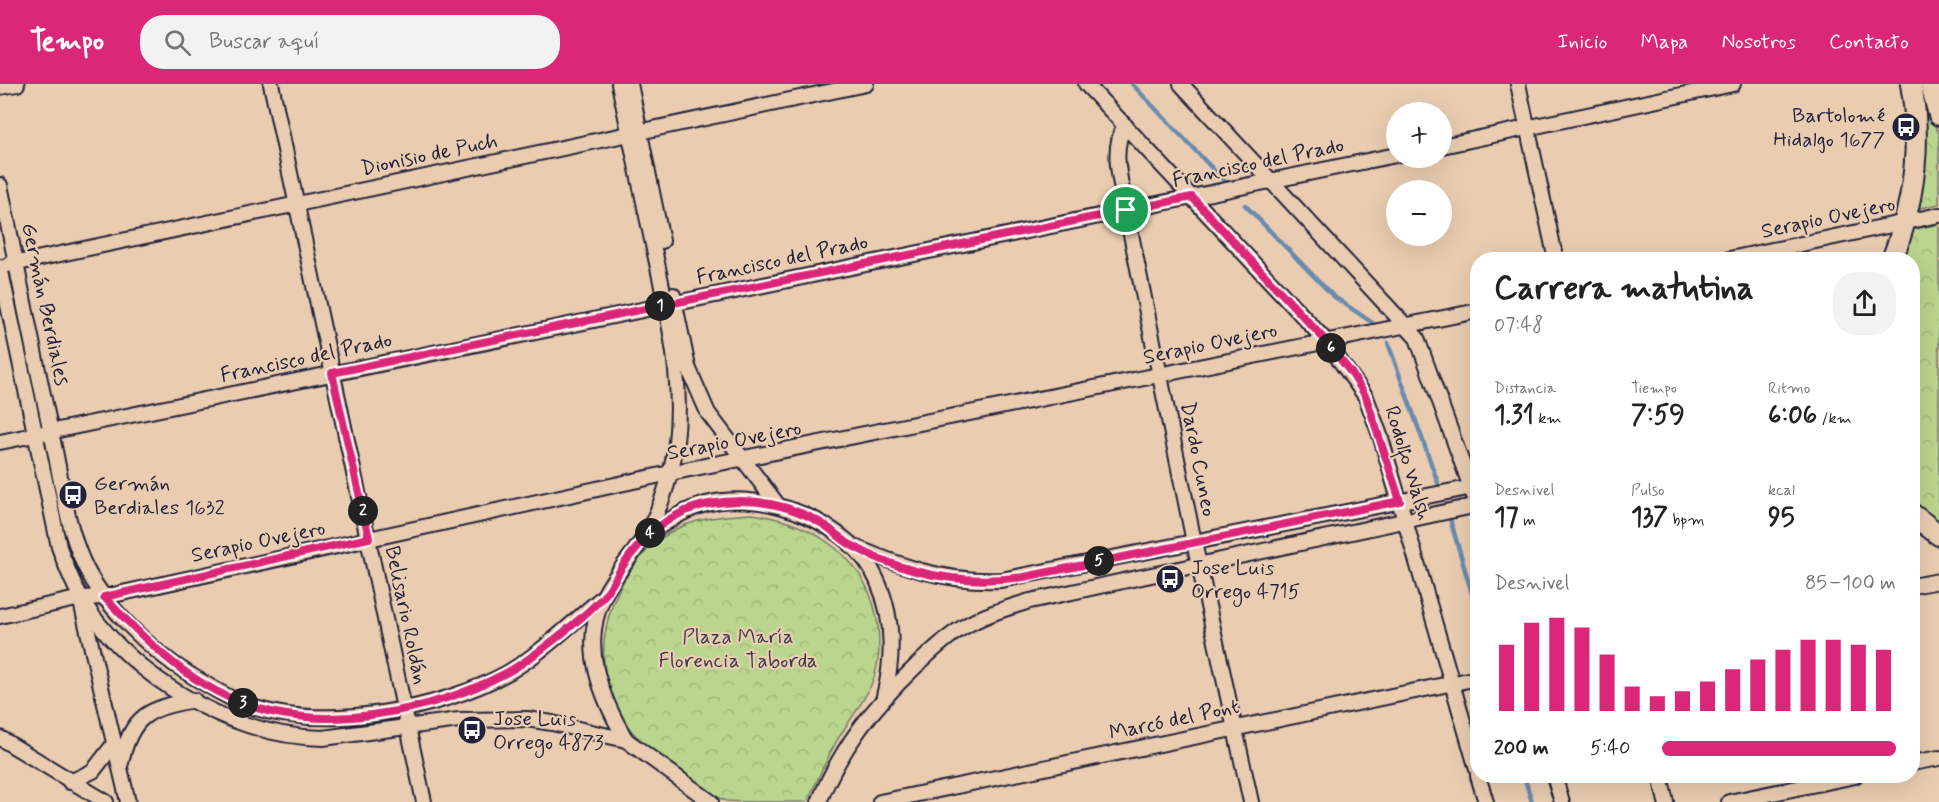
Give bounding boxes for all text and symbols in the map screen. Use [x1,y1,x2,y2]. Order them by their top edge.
search box [140,15,560,69]
text: Tempo [30,24,104,61]
icon: search [161,26,194,59]
text: Buscar aquí [209,28,320,56]
text: Inicio [1558,28,1608,56]
text: Mapa [1641,28,1688,56]
text: Nosotros [1721,28,1796,56]
text: Contacto [1829,28,1909,56]
map controls [1386,102,1452,246]
button: + [1386,102,1452,168]
place label: Bartolomé Hidalgo 1677 [1773,102,1885,154]
bus stop icon: Bartolomé Hidalgo 1677 [1890,111,1922,143]
street label: Dionisio de Puch [358,127,500,183]
street label: Francisco del Prado [1170,131,1347,195]
button: − [1386,180,1452,246]
pin [1100,184,1151,235]
street label: Serapio Ovejero [1759,190,1898,246]
icon: arrive [1109,193,1142,226]
street label: Germán Berdiales [14,220,76,388]
street label: Francisco del Prado [694,228,871,292]
text: Carrera matutina [1494,267,1754,311]
button: share [1833,272,1896,335]
pin: 1 [645,291,675,321]
text: 1 [656,295,664,316]
text: 07:48 [1494,312,1543,339]
street label: Serapio Ovejero [1141,316,1280,372]
street label: Francisco del Prado [218,326,395,390]
pin: 6 [1316,333,1346,363]
text: 6 [1327,337,1335,358]
text: Distancia [1494,378,1556,399]
text: Tiempo [1631,378,1677,399]
text: Ritmo [1768,378,1810,399]
street label: Dardo Cuneo [1173,399,1223,519]
text: 1.31 [1494,399,1534,433]
text: 7:59 [1631,399,1685,433]
text: 6:06 [1768,399,1817,433]
street label: Rodolfo Walsh [1375,403,1439,525]
text: km [1534,408,1562,429]
text: /km [1817,408,1852,429]
street label: Serapio Ovejero [665,414,804,468]
place label: Germán Berdiales 1632 [94,470,225,522]
bus stop icon: Germán Berdiales 1632 [57,479,89,511]
text: Desnivel [1494,480,1554,501]
text: Pulso [1631,480,1665,501]
text: kcal [1768,480,1795,501]
pin: 2 [348,496,378,526]
text: 2 [359,500,367,521]
text: 17 [1494,501,1519,535]
text: 137 [1631,501,1668,535]
text: 95 [1768,501,1795,535]
text: m [1519,510,1536,531]
text: bpm [1668,510,1705,531]
street label: Serapio Ovejero [189,514,328,570]
pin: 4 [635,518,665,548]
text: 4 [645,522,655,543]
street label: Belisario Roldán [378,543,434,687]
pin: 5 [1084,546,1114,576]
text: 5 [1094,550,1104,571]
place label: Jose Luis Orrego 4715 [1191,554,1300,607]
bus stop icon: Jose Luis Orrego 4715 [1154,563,1186,595]
text: Desnivel [1494,570,1569,597]
text: 85–100 m [1805,570,1896,597]
park label: Plaza María Florencia Taborda [659,623,817,675]
pin: 3 [228,688,258,718]
text: 3 [239,692,247,713]
street label: Marcó del Pont [1107,693,1242,747]
place label: Jose Luis Orrego 4873 [493,705,604,758]
bus stop icon: Jose Luis Orrego 4873 [456,714,488,746]
text: 200 m [1494,735,1549,762]
text: 5:40 [1590,735,1630,762]

